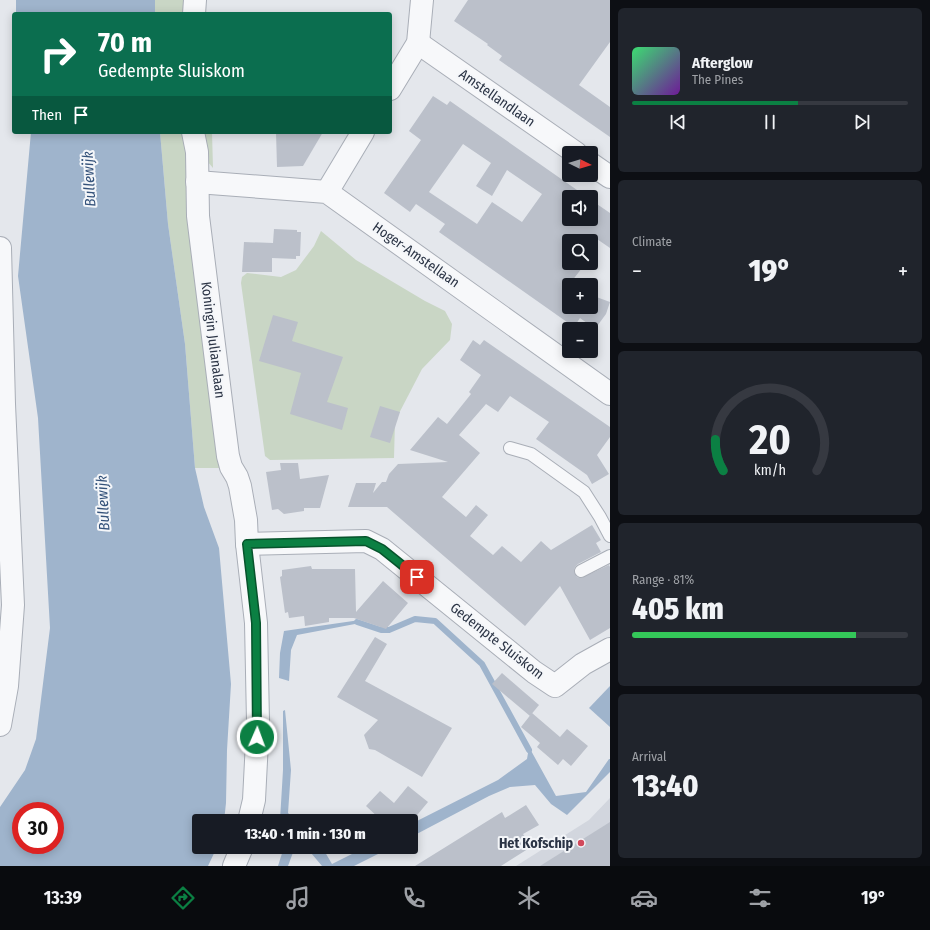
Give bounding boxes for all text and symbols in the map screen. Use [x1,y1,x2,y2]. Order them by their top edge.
text: 70 m [98,26,152,59]
icon: right [32,28,84,80]
text: Afterglow [692,54,753,72]
text: Gedempte Sluiskom [98,60,245,82]
street label: Amstellandlaan [456,65,538,131]
text: The Pines [692,72,743,87]
icon: arrive [70,104,92,126]
text: Then [32,106,62,124]
icon: previous [667,111,689,133]
icon: pause [759,111,781,133]
icon: next [851,111,873,133]
north arrow [562,146,598,182]
map controls [562,146,598,358]
water label: Bullewijk [79,150,99,207]
button: sound [562,190,598,226]
street label: Hoger-Amstellaan [369,219,463,291]
button: search [562,234,598,270]
text: Climate [632,234,672,249]
text: 19° [749,253,791,289]
text: − [632,258,642,285]
text: + [898,258,908,285]
button: + [562,278,598,314]
street label: Koningin Julianalaan [197,281,229,399]
button: − [562,322,598,358]
text: 20 [748,415,791,465]
text: km/h [754,462,786,479]
water label: Bullewijk [93,474,113,531]
pin [400,560,434,594]
icon: arrive [406,566,428,588]
text: Range · 81% [632,572,694,587]
text: 405 km [632,591,724,627]
street label: Gedempte Sluiskom [447,599,547,683]
position arrow [236,716,278,758]
text: Arrival [632,749,666,764]
text: 13:40 [632,768,699,804]
speed limit sign: 30 [12,802,64,854]
text: 13:40 · 1 min · 130 m [244,825,366,843]
place label: Het Kofschip [499,835,573,852]
marker: Het Kofschip [576,838,586,848]
icon: directions [169,884,197,912]
icon: music [284,884,312,912]
icon: phone [400,884,428,912]
icon: climate [515,884,543,912]
icon: car [630,884,658,912]
icon: filters [746,884,774,912]
text: 13:39 [44,887,82,909]
text: 19° [861,887,886,909]

